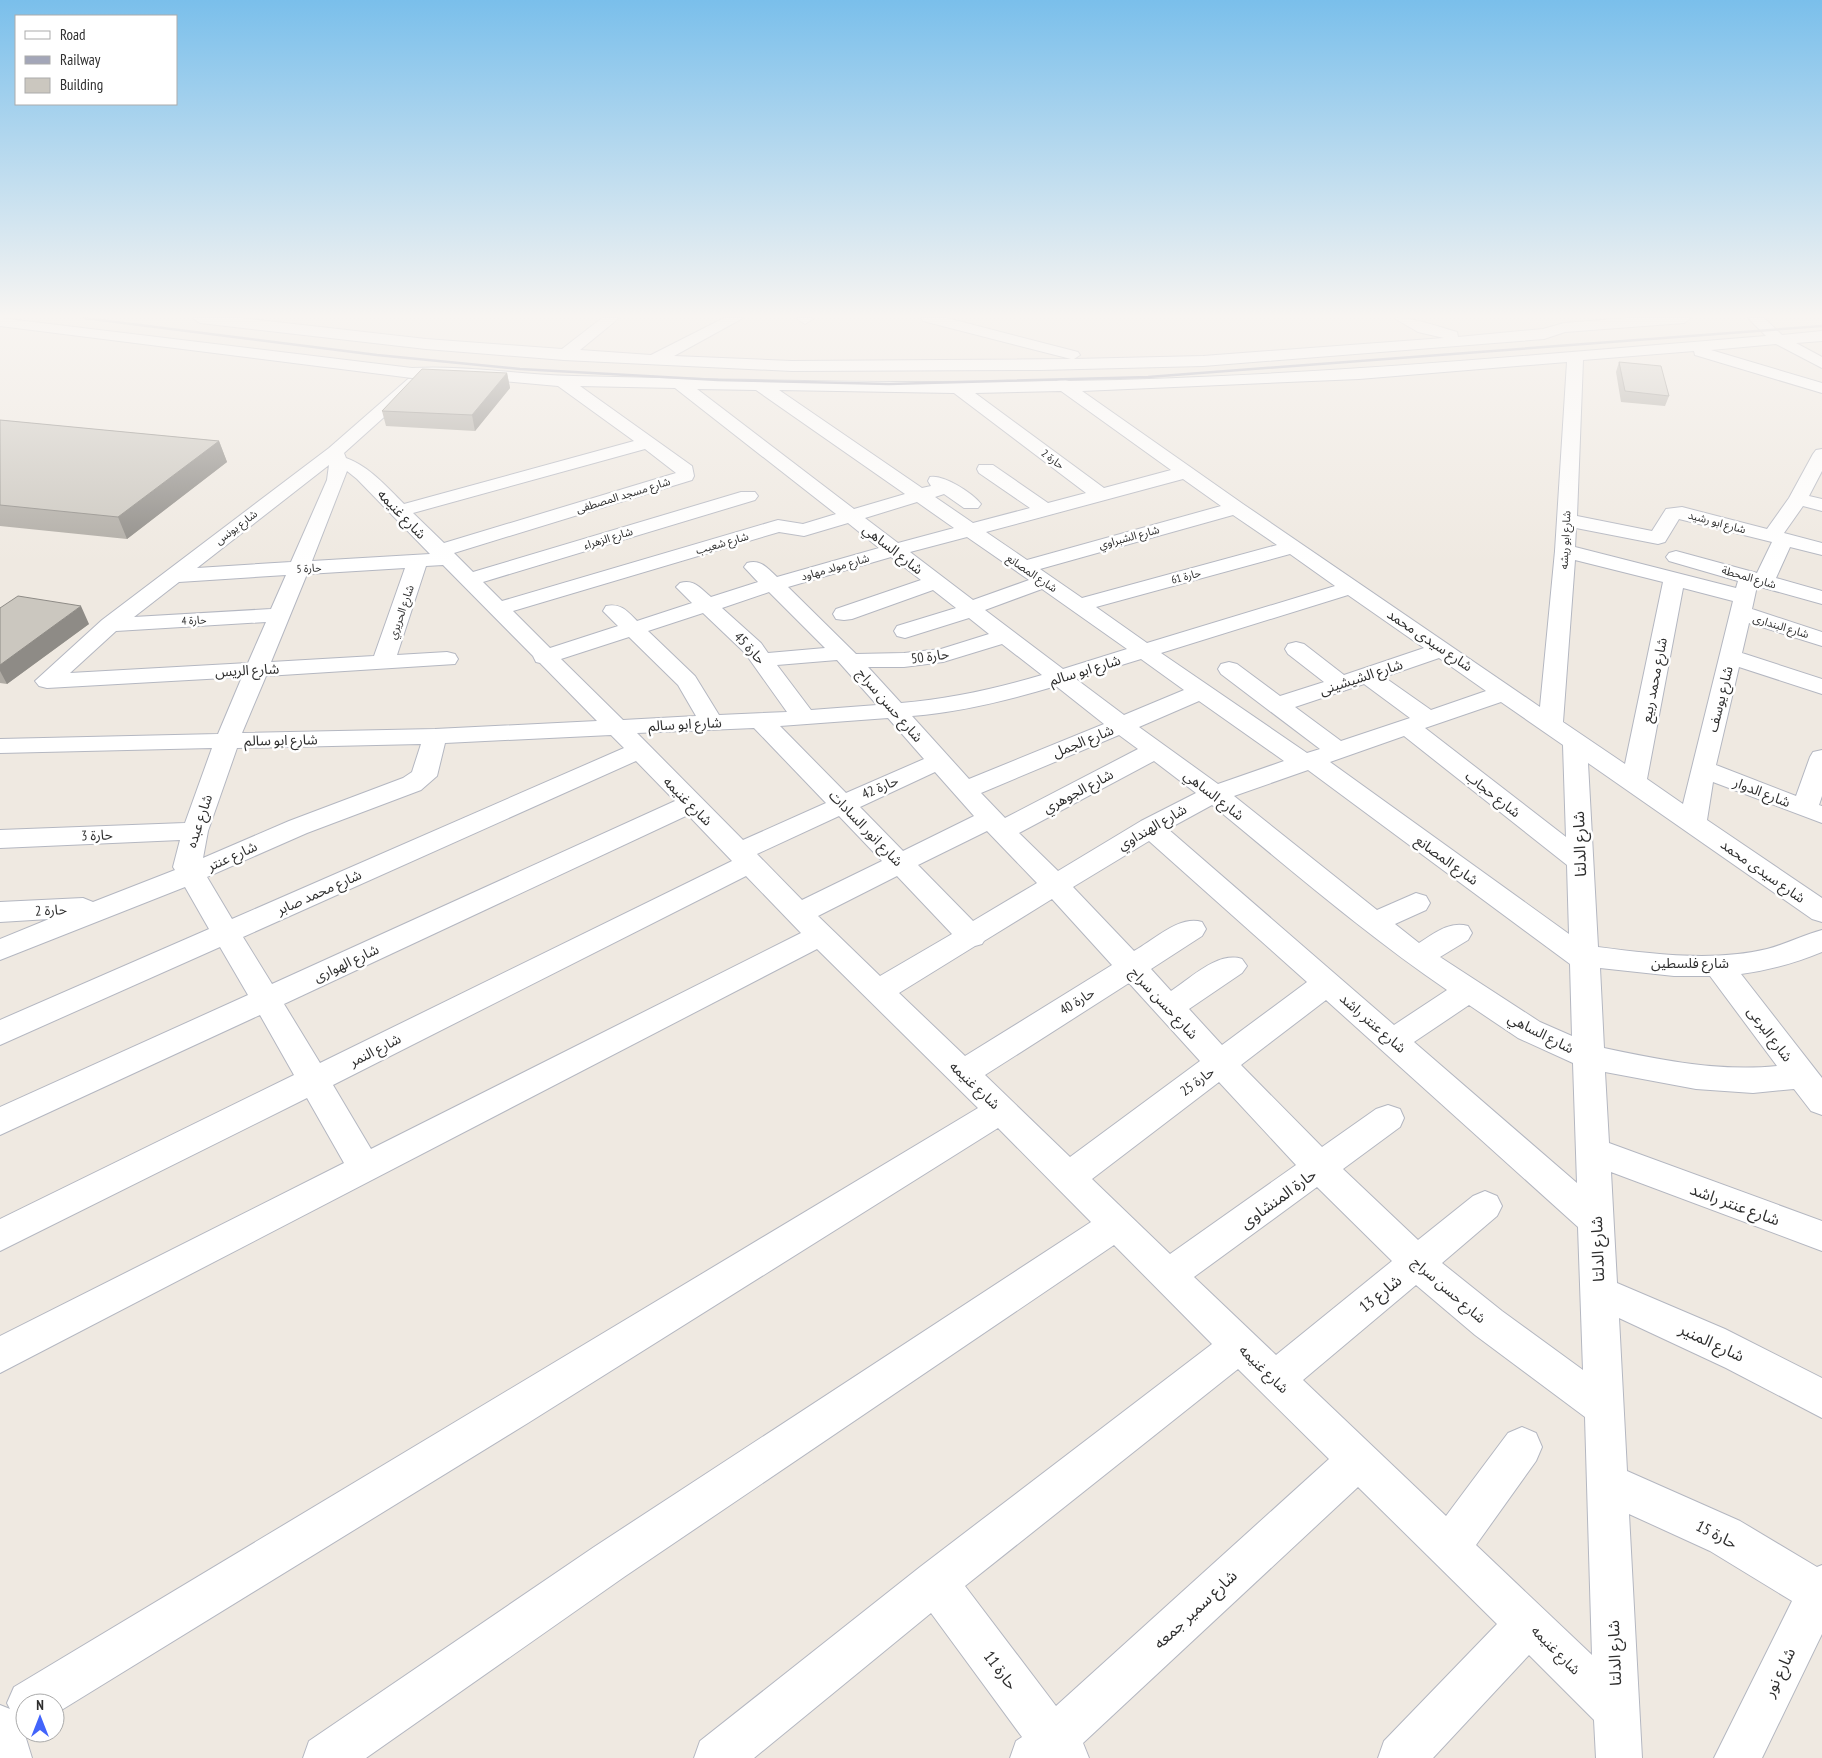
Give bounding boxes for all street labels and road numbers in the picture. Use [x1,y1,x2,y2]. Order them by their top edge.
street label: حارة 2 [1039,446,1068,472]
street label: شارع مسجد المصطفى [574,474,672,517]
street label: شارع غنيمه [372,485,430,544]
street label: شارع يونس [212,506,261,548]
street label: شارع ابو رشيد [1686,508,1748,537]
street label: شارع ابو ريشه [1556,510,1575,570]
street label: شارع الساهي [858,520,927,580]
street label: شارع الشبراوي [1097,522,1162,554]
street label: شارع الزهراء [582,524,635,553]
street label: شارع شعيب [694,529,751,558]
street label: شارع مولد مهاود [799,550,871,584]
street label: شارع المصانع [1003,551,1060,596]
street label: حارة 5 [296,560,322,576]
street label: شارع المحطة [1720,563,1778,592]
street label: حارة 61 [1170,565,1203,587]
street label: شارع الحريري [385,583,419,642]
street label: شارع سيدى محمد [1383,605,1476,677]
street label: شارع البندارى [1751,611,1811,642]
street label: حارة 4 [181,612,207,628]
street label: حارة 45 [730,628,770,668]
street label: شارع محمد ربيع [1637,636,1673,724]
street label: حارة 50 [910,644,950,668]
street label: شارع ابو سالم [1047,651,1123,691]
street label: شارع الشيشينى [1317,655,1406,701]
street label: شارع الريس [214,659,280,683]
street label: شارع حسن سراج [852,664,927,747]
street label: شارع يوسف [1703,664,1739,734]
street label: شارع ابو سالم [648,713,722,737]
street label: شارع الجمل [1050,721,1117,763]
street label: شارع ابو سالم [244,730,318,752]
street label: شارع الجوهري [1040,765,1117,819]
street label: شارع الساهي [1179,766,1248,826]
street label: شارع حجاب [1460,767,1524,823]
street label: حارة 42 [859,771,901,803]
street label: شارع غنيمه [658,773,716,831]
street label: شارع الدوار [1729,773,1793,813]
street label: شارع انور السادات [824,786,907,871]
street label: شارع عبده [182,792,218,851]
street label: شارع الهنداوي [1114,800,1191,856]
street label: شارع الدلتا [1568,811,1593,877]
street label: حارة 3 [81,825,113,845]
street label: شارع المصانع [1411,831,1482,891]
street label: شارع سيدى محمد [1716,835,1809,909]
street label: شارع عنتر [203,837,261,877]
street label: شارع محمد صابر [273,865,365,921]
street label: حارة 2 [35,900,67,920]
street label: شارع الهوارى [310,940,382,988]
street label: شارع فلسطين [1651,954,1729,974]
street label: شارع حسن سراج [1125,963,1202,1044]
street label: حارة 40 [1056,983,1098,1019]
street label: شارع عنتر راشد [1335,989,1410,1058]
street label: شارع البرعى [1742,1003,1797,1066]
street label: شارع الساهي [1504,1009,1577,1059]
street label: شارع النمر [345,1029,405,1073]
street label: شارع غنيمه [945,1057,1004,1114]
street label: حارة 25 [1176,1062,1218,1100]
street label: حارة المنشاوى [1236,1164,1320,1232]
street label: شارع عنتر راشد [1686,1179,1783,1232]
street label: شارع الدلتا [1586,1216,1611,1282]
street label: شارع حسن سراج [1407,1253,1490,1329]
street label: شارع 13 [1355,1270,1407,1319]
street label: شارع المنير [1674,1318,1748,1368]
street label: شارع غنيمه [1234,1341,1293,1399]
street label: حارة 15 [1693,1515,1741,1553]
street label: شارع سمير جمعه [1149,1565,1243,1655]
street label: شارع الدلتا [1603,1620,1628,1686]
street label: شارع غنيمه [1526,1622,1584,1680]
street label: شارع نور [1758,1644,1802,1702]
street label: حارة 11 [980,1647,1022,1693]

